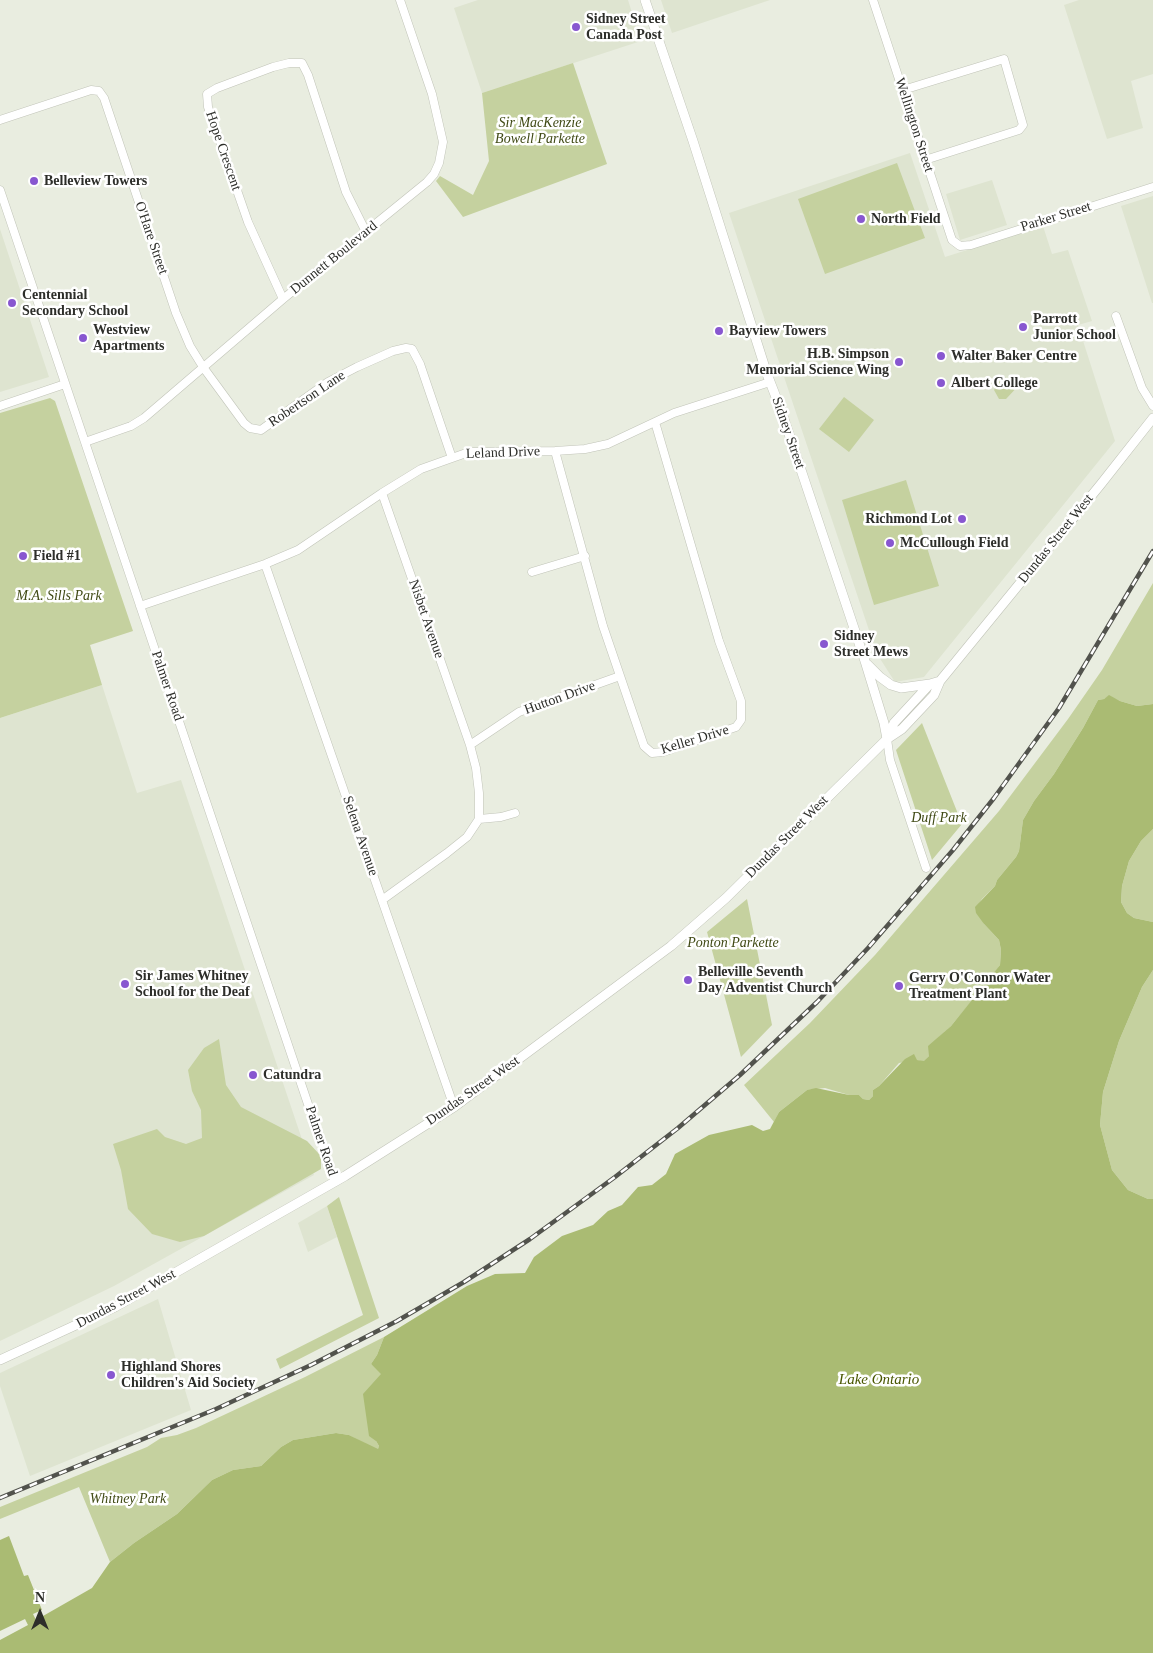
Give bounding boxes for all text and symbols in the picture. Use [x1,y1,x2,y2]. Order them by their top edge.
place label: Sidney Street Canada Post [586,11,665,44]
marker: Sidney Street Canada Post [570,21,582,33]
street label: Wellington Street [891,76,937,174]
street label: Hope Crescent [202,109,244,193]
park label: Sir MacKenzie Bowell Parkette [495,115,585,148]
place label: Belleview Towers [44,173,147,189]
marker: Belleview Towers [28,175,40,187]
street label: Parker Street [1019,198,1093,236]
street label: O'Hare Street [131,199,171,277]
place label: North Field [871,211,941,227]
marker: North Field [855,213,867,225]
street label: Dunnett Boulevard [287,218,381,298]
place label: Centennial Secondary School [22,287,128,320]
marker: Centennial Secondary School [6,297,18,309]
place label: Parrott Junior School [1033,311,1116,344]
marker: Parrott Junior School [1017,321,1029,333]
place label: Westview Apartments [93,322,165,354]
place label: Bayview Towers [729,323,826,339]
marker: Bayview Towers [713,325,725,337]
marker: Westview Apartments [77,332,89,344]
place label: H.B. Simpson Memorial Science Wing [746,346,889,378]
place label: Walter Baker Centre [951,348,1077,364]
marker: Walter Baker Centre [935,350,947,362]
marker: H.B. Simpson Memorial Science Wing [893,356,905,368]
street label: Robertson Lane [265,367,349,431]
place label: Albert College [951,375,1038,391]
marker: Albert College [935,377,947,389]
street label: Sidney Street [768,395,808,471]
street label: Leland Drive [466,443,540,463]
street label: Dundas Street West [1015,491,1097,587]
place label: Richmond Lot [865,511,952,527]
marker: Richmond Lot [956,513,968,525]
place label: McCullough Field [900,535,1009,551]
marker: McCullough Field [884,537,896,549]
place label: Field #1 [33,548,81,564]
marker: Field #1 [17,550,29,562]
street label: Nisbet Avenue [405,577,447,661]
park label: M.A. Sills Park [16,588,102,604]
place label: Sidney Street Mews [834,628,908,660]
marker: Sidney Street Mews [818,638,830,650]
street label: Palmer Road [147,649,187,723]
street label: Hutton Drive [522,677,598,719]
street label: Keller Drive [659,722,731,758]
street label: Dundas Street West [742,792,832,882]
street label: Selena Avenue [338,794,382,878]
park label: Duff Park [911,810,967,826]
park label: Ponton Parkette [687,935,779,951]
place label: Belleville Seventh Day Adventist Church [698,964,832,996]
place label: Sir James Whitney School for the Deaf [135,968,250,1000]
place label: Gerry O'Connor Water Treatment Plant [909,970,1051,1002]
marker: Belleville Seventh Day Adventist Church [682,974,694,986]
marker: Sir James Whitney School for the Deaf [119,978,131,990]
marker: Gerry O'Connor Water Treatment Plant [893,980,905,992]
street label: Dundas Street West [423,1053,523,1129]
place label: Catundra [263,1067,321,1083]
marker: Catundra [247,1069,259,1081]
street label: Palmer Road [301,1104,341,1178]
street label: Dundas Street West [73,1266,179,1332]
place label: Highland Shores Children's Aid Society [121,1359,255,1391]
marker: Highland Shores Children's Aid Society [105,1369,117,1381]
water label: Lake Ontario [839,1371,919,1389]
park label: Whitney Park [90,1491,166,1507]
north arrow [15,1588,65,1638]
text: N [35,1590,45,1605]

